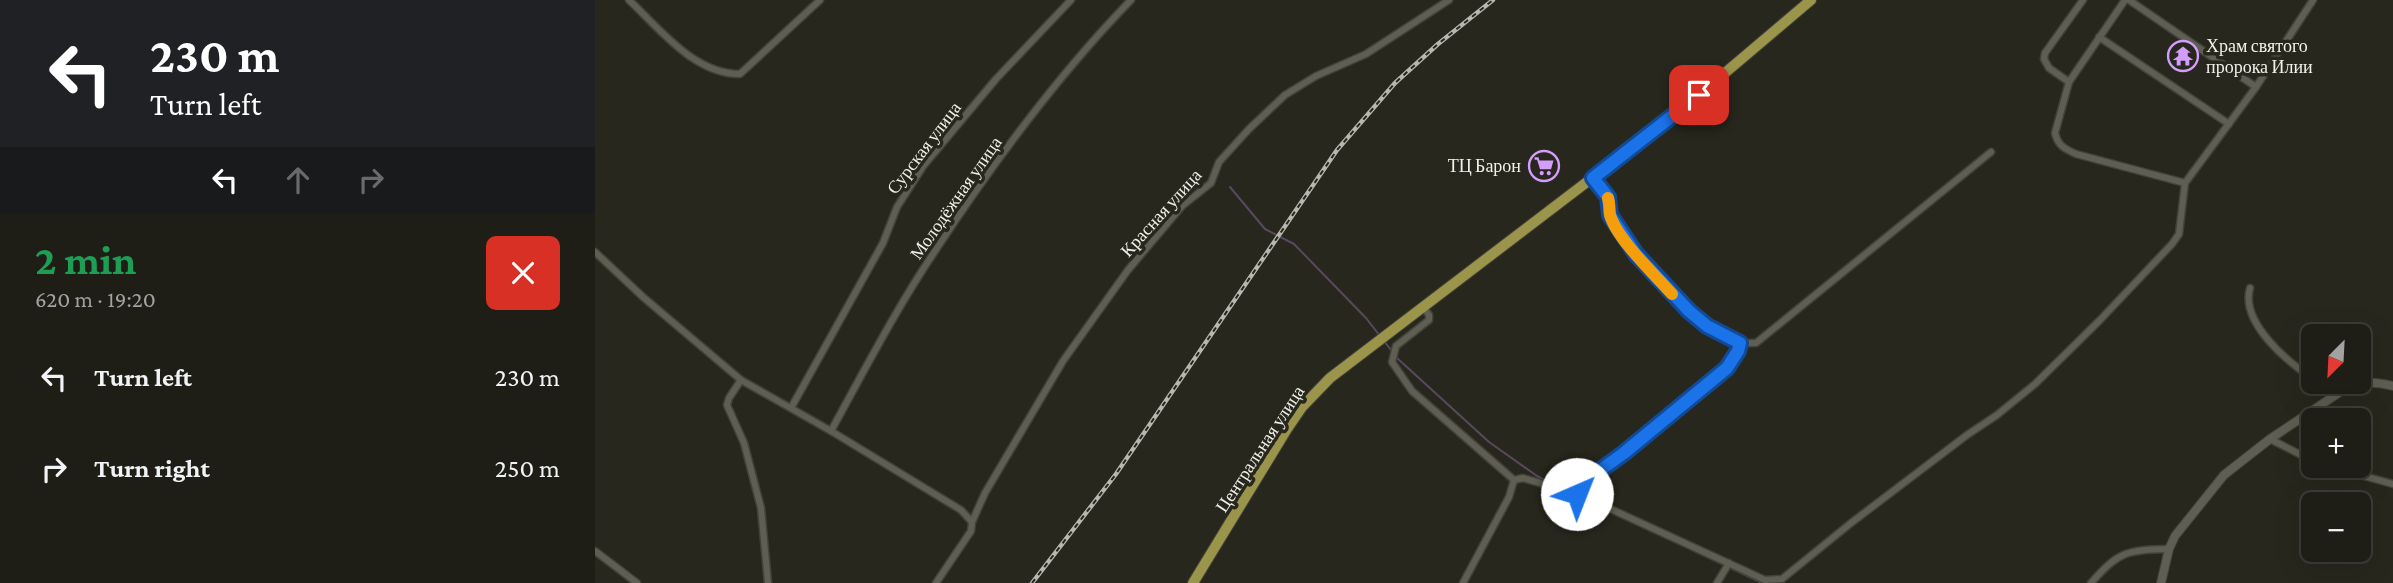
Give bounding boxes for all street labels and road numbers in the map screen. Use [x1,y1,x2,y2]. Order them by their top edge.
street label: Сурская улица [883,98,965,198]
street label: Молодёжная улица [906,133,1006,263]
street label: Красная улица [1117,165,1205,261]
street label: Центральная улица [1212,382,1308,516]

